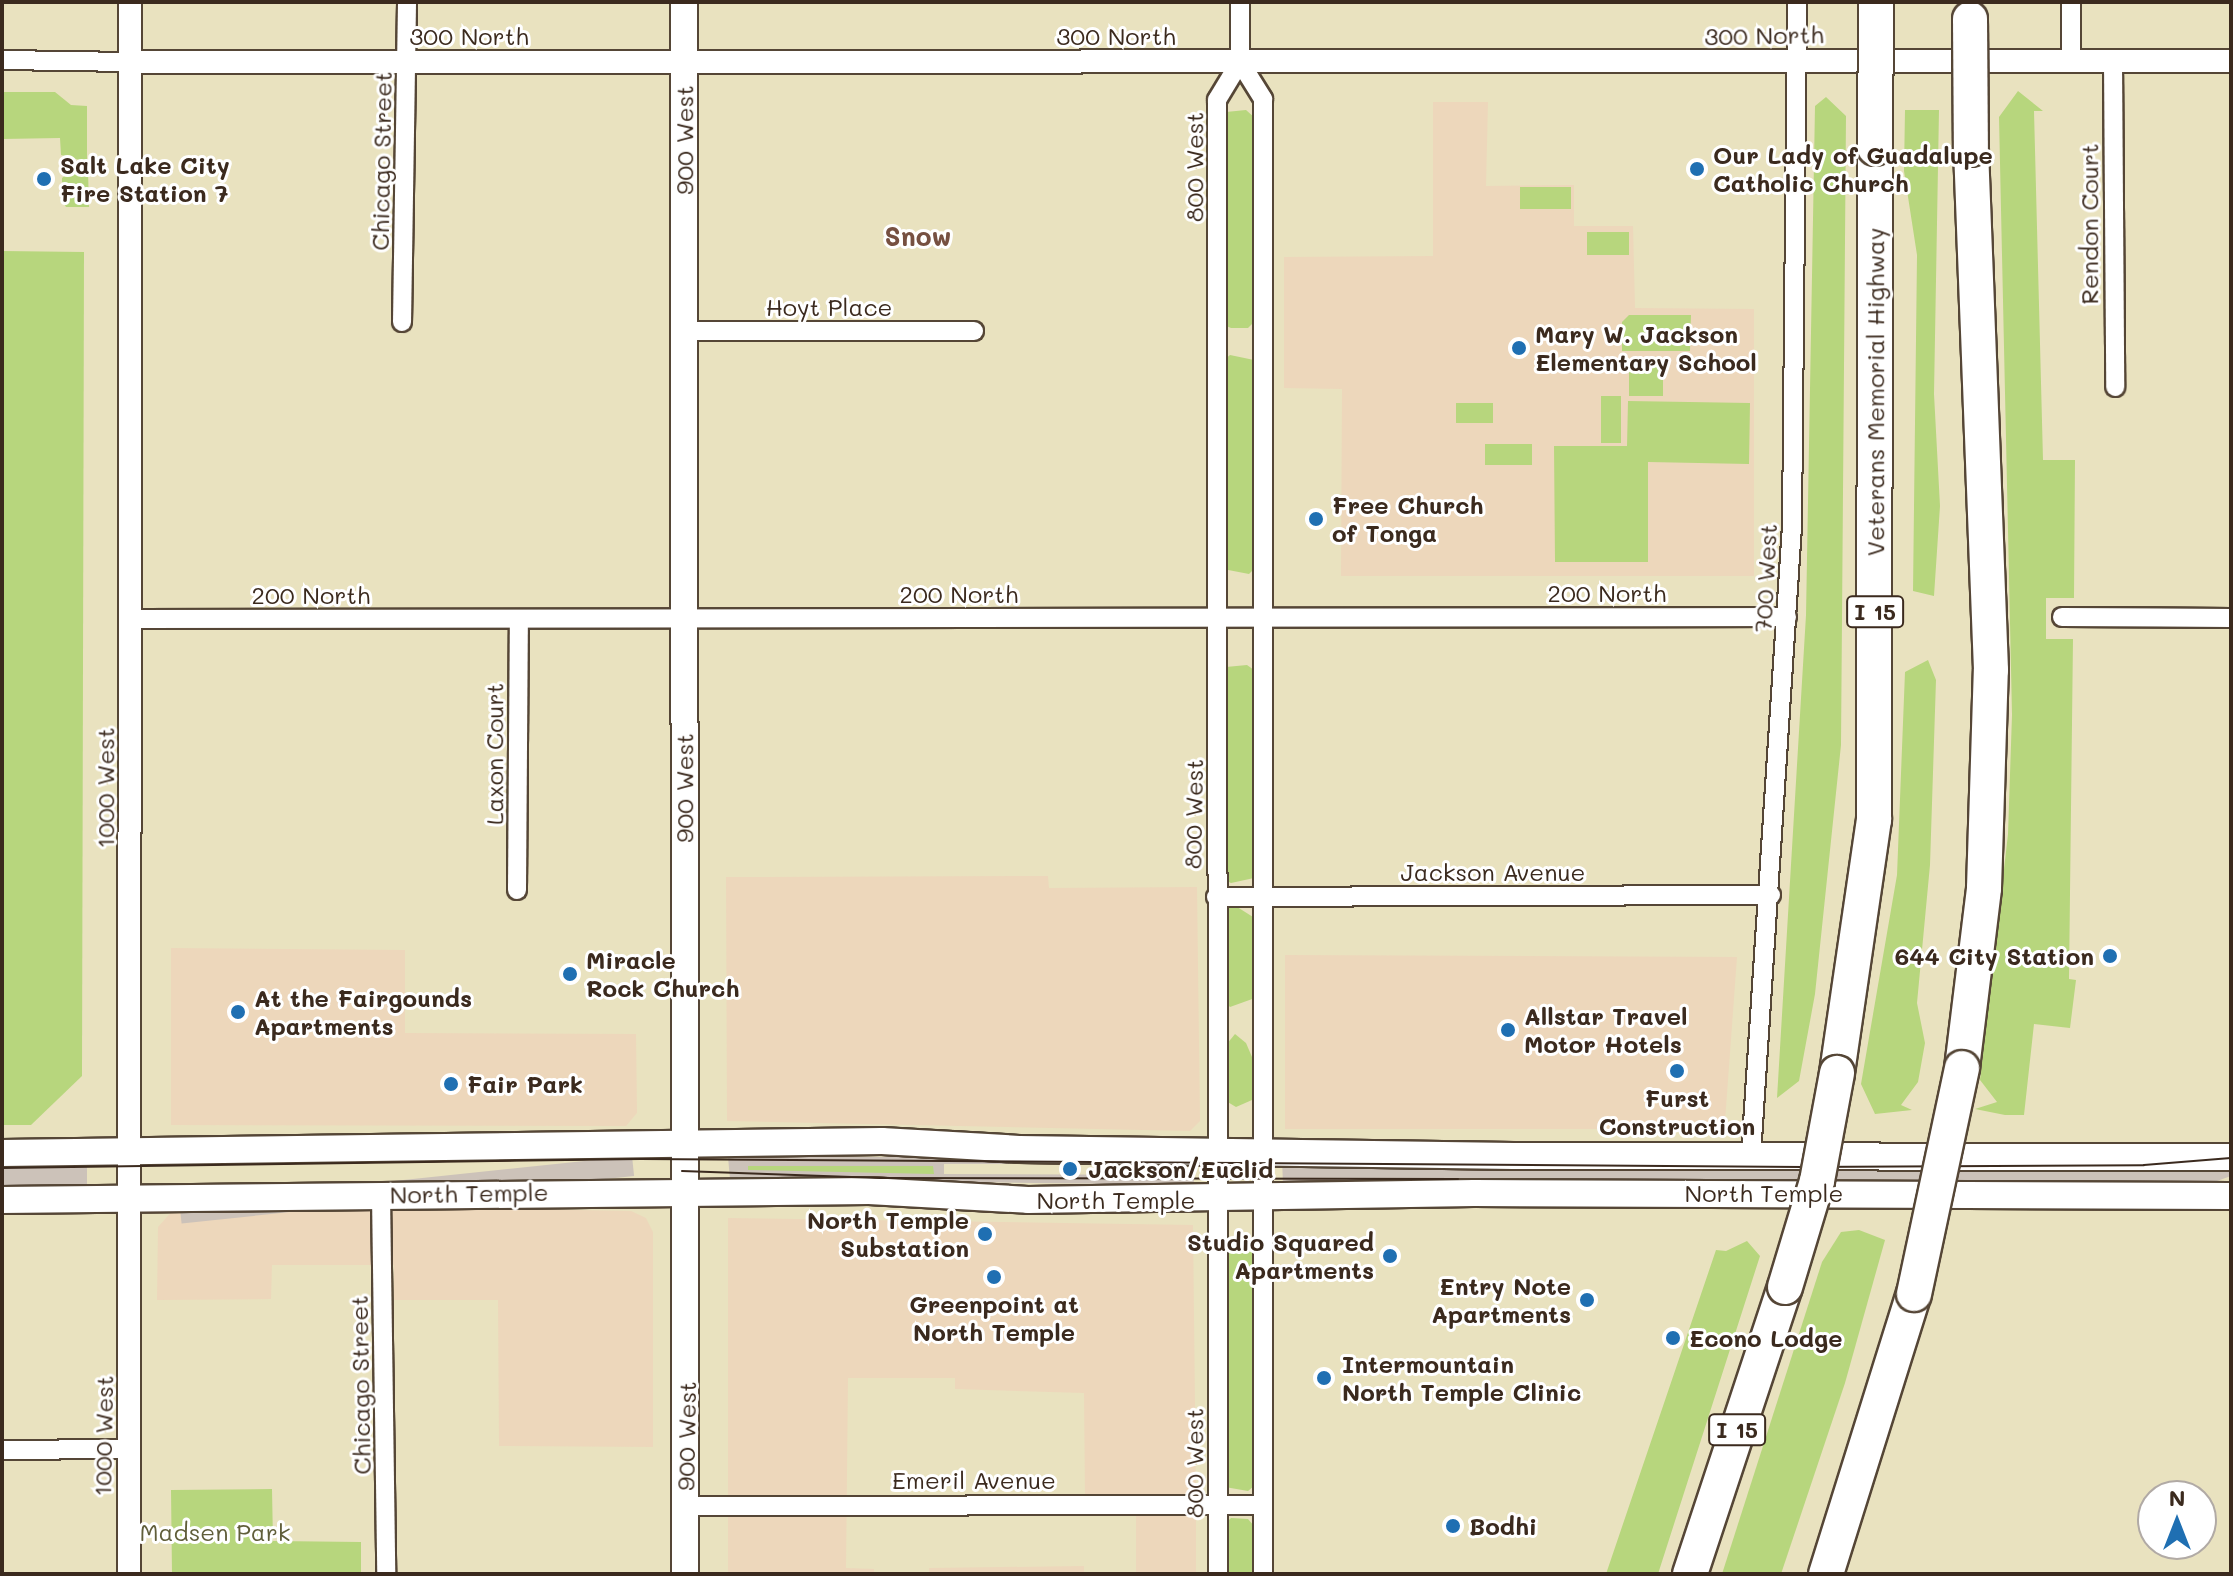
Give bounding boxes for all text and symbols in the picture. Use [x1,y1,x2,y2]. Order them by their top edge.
street label: 300 North [1704,20,1824,50]
street label: 300 North [409,22,529,50]
street label: 300 North [1056,22,1176,50]
street label: Chicago Street [365,71,397,251]
street label: 900 West [670,85,698,195]
street label: 800 West [1180,112,1208,222]
place label: Our Lady of Guadalupe Catholic Church [1713,141,1993,197]
street label: Rendon Court [2075,143,2103,305]
place label: Salt Lake City Fire Station 7 [60,151,230,207]
marker: Our Lady of Guadalupe Catholic Church [1688,160,1706,178]
marker: Salt Lake City Fire Station 7 [35,170,53,188]
district label: Snow [884,221,952,253]
street label: Veterans Memorial Highway [1861,228,1889,556]
street label: Hoyt Place [766,293,892,321]
place label: Mary W. Jackson Elementary School [1535,320,1757,376]
marker: Mary W. Jackson Elementary School [1510,339,1528,357]
place label: Free Church of Tonga [1332,491,1483,547]
marker: Free Church of Tonga [1307,510,1325,528]
street label: 700 West [1748,523,1782,633]
street label: 200 North [1548,579,1666,607]
street label: 200 North [900,580,1018,608]
street label: 200 North [252,581,370,609]
road number: I 15 [1845,594,1905,630]
street label: Laxon Court [480,683,508,825]
street label: 1000 West [91,728,119,848]
street label: 900 West [670,733,698,843]
street label: 800 West [1178,759,1208,869]
street label: Jackson Avenue [1401,858,1585,886]
place label: 644 City Station [1895,942,2094,970]
place label: Miracle Rock Church [586,946,739,1002]
marker: 644 City Station [2101,947,2119,965]
marker: Miracle Rock Church [561,965,579,983]
place label: At the Fairgounds Apartments [254,984,472,1040]
place label: Allstar Travel Motor Hotels [1524,1002,1688,1058]
marker: At the Fairgounds Apartments [229,1003,247,1021]
marker: Allstar Travel Motor Hotels [1499,1021,1517,1039]
marker: Furst Construction [1668,1062,1686,1080]
place label: Fair Park [467,1070,583,1098]
marker: Fair Park [442,1075,460,1093]
place label: Furst Construction [1599,1084,1755,1140]
place label: Jackson/Euclid [1088,1155,1274,1183]
marker: Jackson/Euclid [1059,1158,1081,1180]
street label: North Temple [389,1177,549,1209]
street label: North Temple [1685,1179,1843,1207]
street label: North Temple [1037,1186,1195,1214]
place label: North Temple Substation [807,1206,969,1262]
marker: North Temple Substation [976,1225,994,1243]
place label: Studio Squared Apartments [1187,1228,1374,1284]
marker: Studio Squared Apartments [1381,1247,1399,1265]
marker: Greenpoint at North Temple [985,1268,1003,1286]
place label: Entry Note Apartments [1431,1272,1571,1328]
place label: Greenpoint at North Temple [909,1290,1079,1346]
marker: Entry Note Apartments [1578,1291,1596,1309]
street label: Chicago Street [344,1295,376,1475]
place label: Econo Lodge [1689,1324,1843,1352]
marker: Econo Lodge [1664,1329,1682,1347]
place label: Intermountain North Temple Clinic [1342,1350,1581,1406]
marker: Intermountain North Temple Clinic [1313,1367,1335,1389]
street label: 1000 West [88,1375,118,1497]
street label: 900 West [671,1381,701,1491]
street label: 800 West [1180,1408,1208,1518]
road number: I 15 [1707,1412,1767,1448]
street label: Emeril Avenue [892,1466,1056,1494]
north arrow [2137,1480,2217,1560]
text: N [2169,1483,2185,1512]
place label: Bodhi [1469,1512,1537,1540]
marker: Bodhi [1444,1517,1462,1535]
park label: Madsen Park [139,1518,291,1546]

